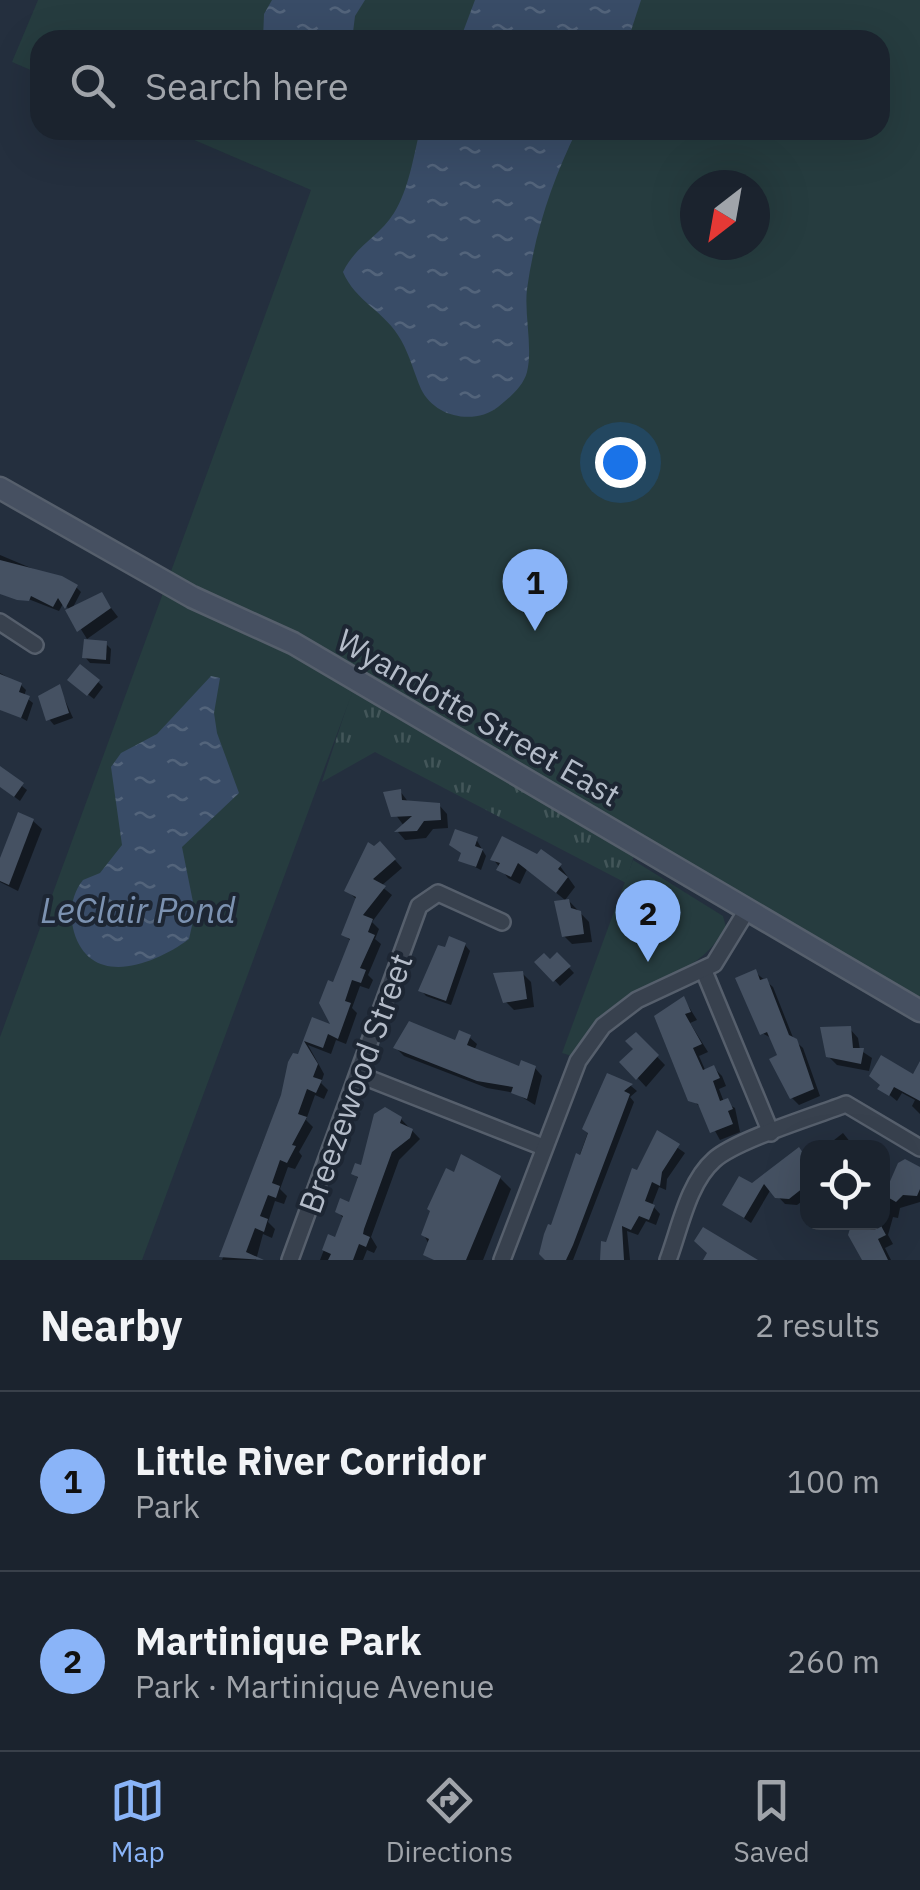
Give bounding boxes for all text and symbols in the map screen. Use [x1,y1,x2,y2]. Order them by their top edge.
search box [30,30,890,140]
icon: search [65,58,120,113]
text: Search here [145,61,349,110]
north arrow [680,170,770,260]
your location [595,437,646,488]
pin: 1 [502,548,568,631]
street label: Wyandotte Street East [330,619,628,815]
pin: 2 [616,880,680,962]
water label: LeClair Pond [40,887,236,933]
street label: Breezewood Street [288,947,422,1219]
map controls [800,1140,890,1230]
button: locate [800,1140,890,1230]
text: Nearby [40,1298,182,1353]
text: 2 results [755,1304,880,1346]
text: Little River Corridor [135,1436,487,1485]
text: 1 [63,1460,82,1502]
text: 100 m [787,1460,880,1502]
text: Park [135,1485,200,1527]
text: Martinique Park [135,1616,422,1665]
text: 2 [63,1640,82,1682]
text: 260 m [787,1640,880,1682]
text: Park · Martinique Avenue [135,1665,494,1707]
tab: Map [110,1773,165,1870]
tab: Directions [386,1773,513,1870]
tab: Saved [734,1773,810,1870]

